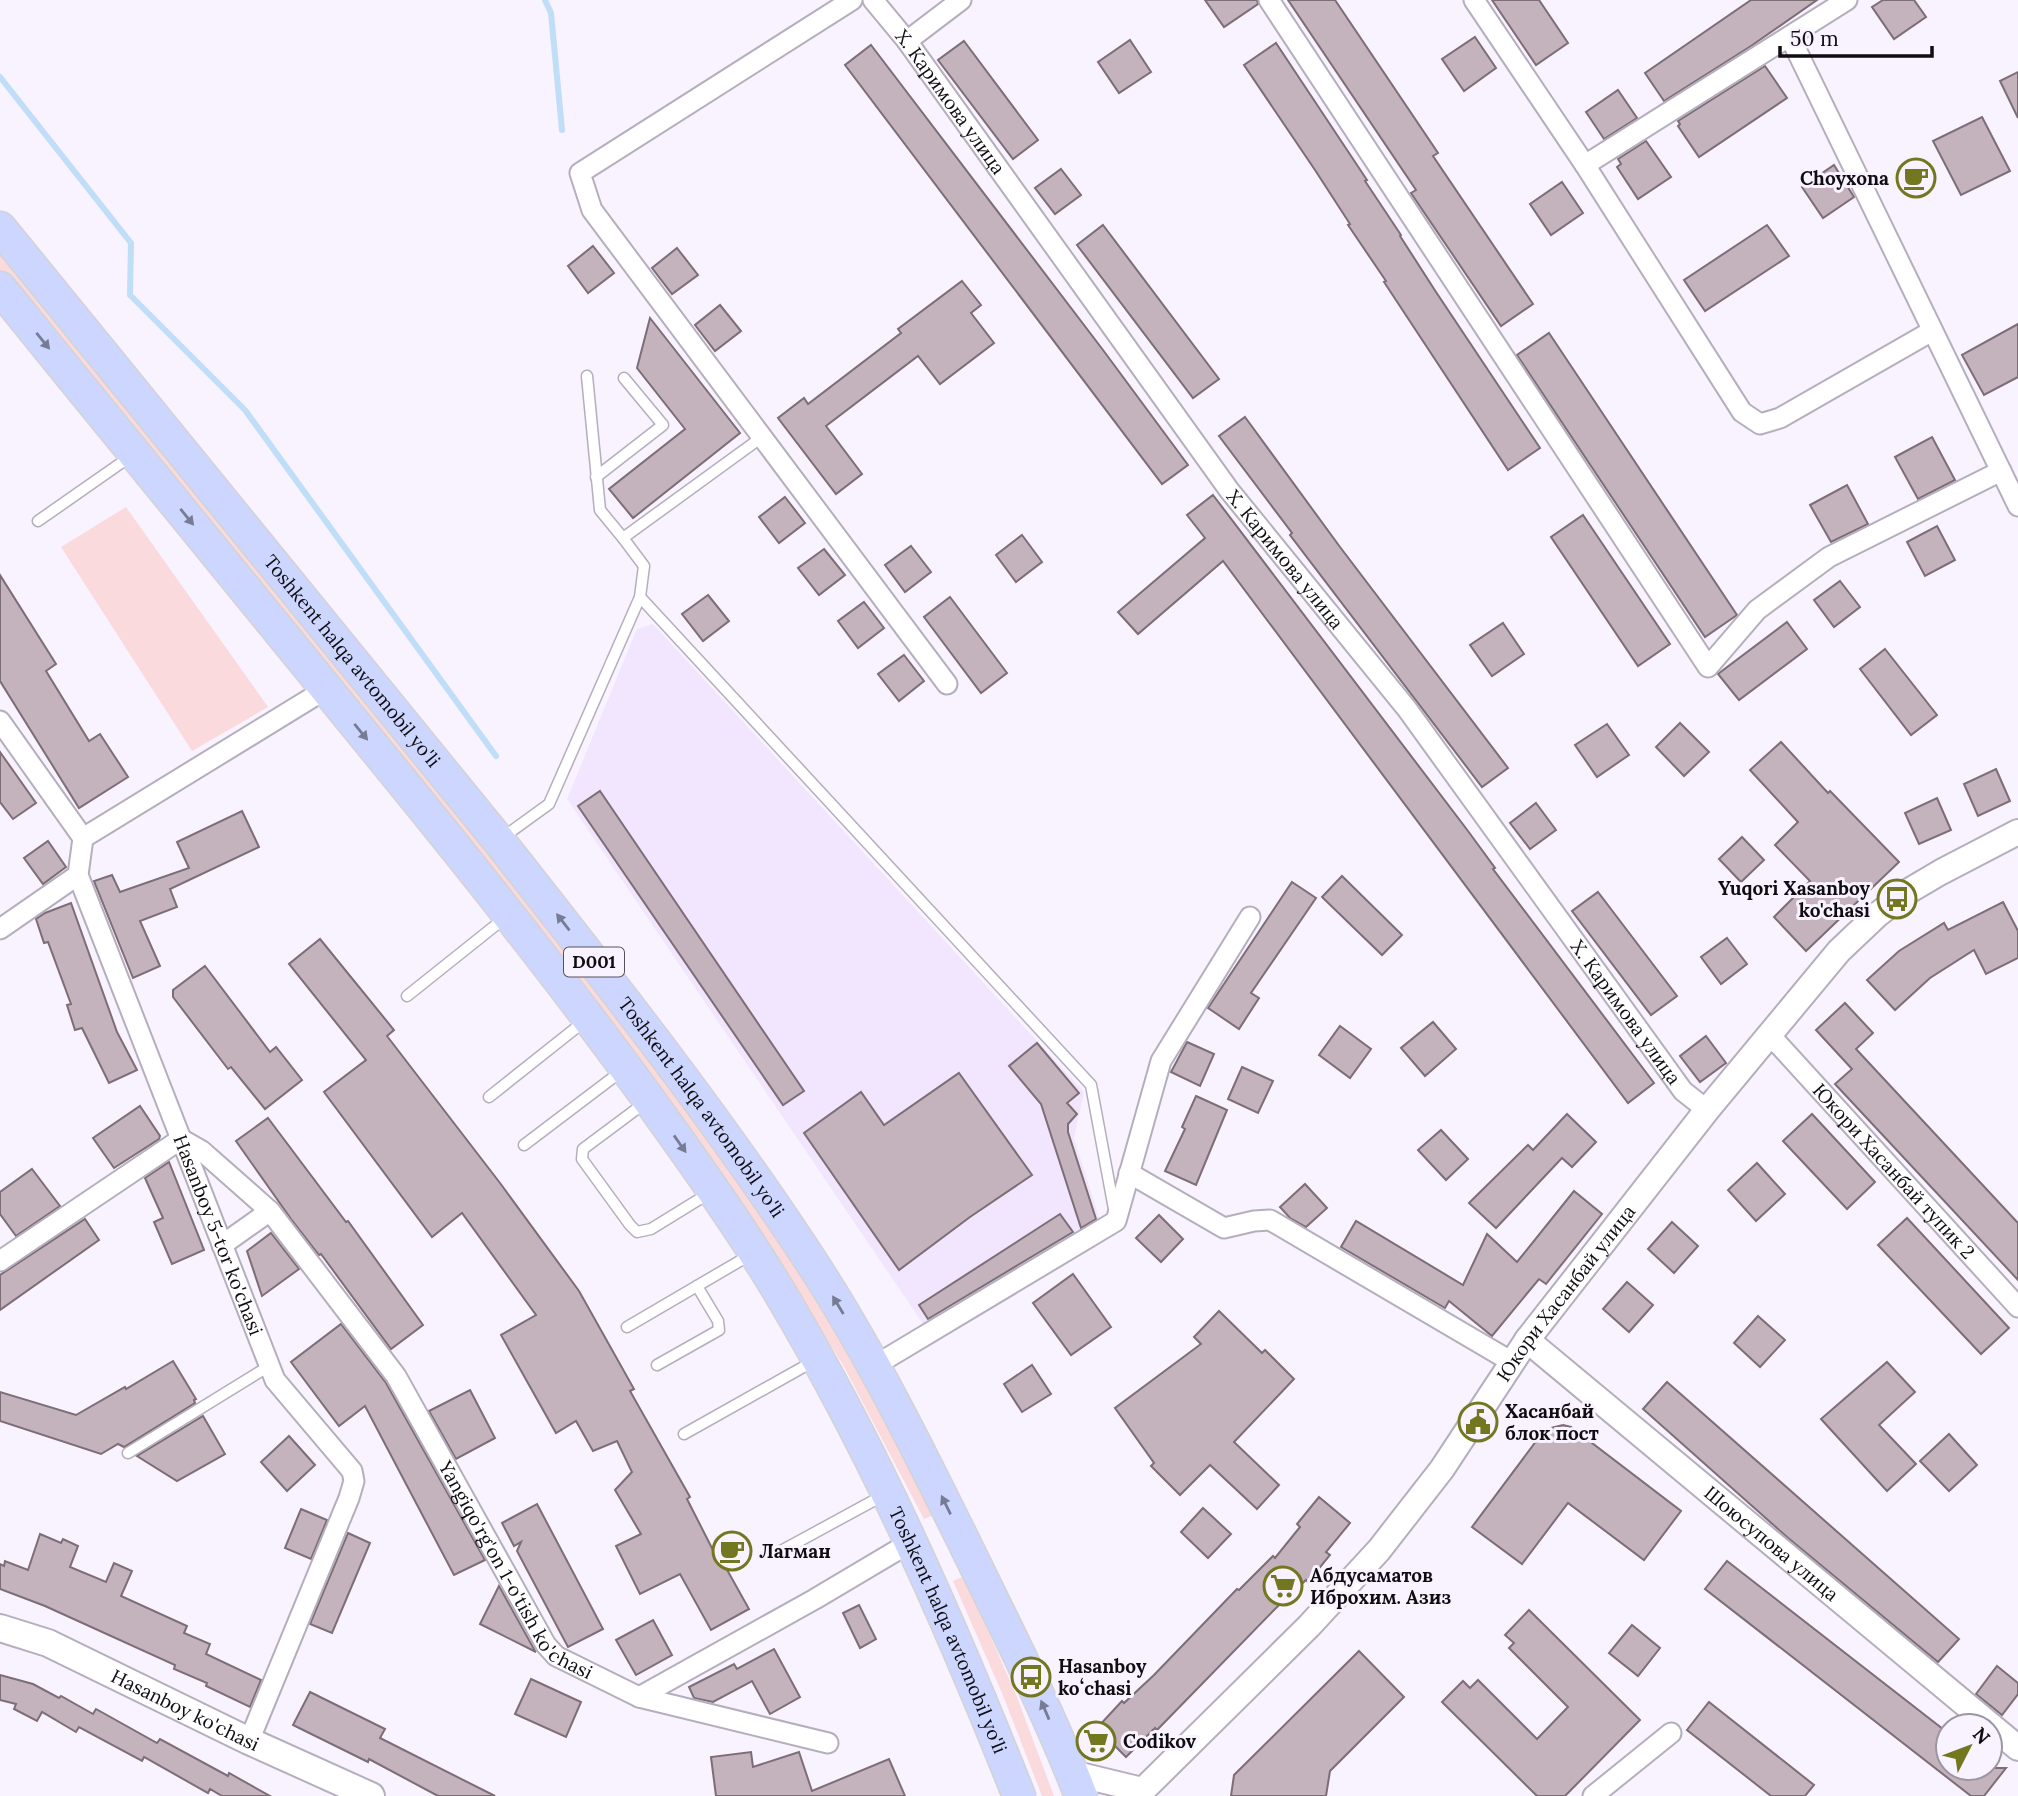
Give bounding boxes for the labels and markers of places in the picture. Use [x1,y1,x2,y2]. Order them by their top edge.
cafe icon: Choyxona [1895,157,1937,199]
place label: Choyxona [1800,166,1889,190]
place label: Yuqori Xasanboy ko'chasi [1718,876,1871,922]
bus stop icon: Yuqori Xasanboy ko'chasi [1876,878,1918,920]
place label: Хасанбай блок пост [1505,1399,1599,1445]
public building icon: Хасанбай блок пост [1457,1401,1499,1443]
cafe icon: Лагман [711,1530,753,1572]
place label: Лагман [759,1539,831,1563]
place label: Абдусаматов Иброхим. Азиз [1310,1563,1451,1609]
supermarket icon: Абдусаматов Иброхим. Азиз [1262,1565,1304,1607]
place label: Hasanboy koʻchasi [1058,1654,1147,1700]
bus stop icon: Hasanboy koʻchasi [1010,1656,1052,1698]
supermarket icon: Codikov [1075,1720,1117,1762]
place label: Codikov [1123,1729,1197,1753]

